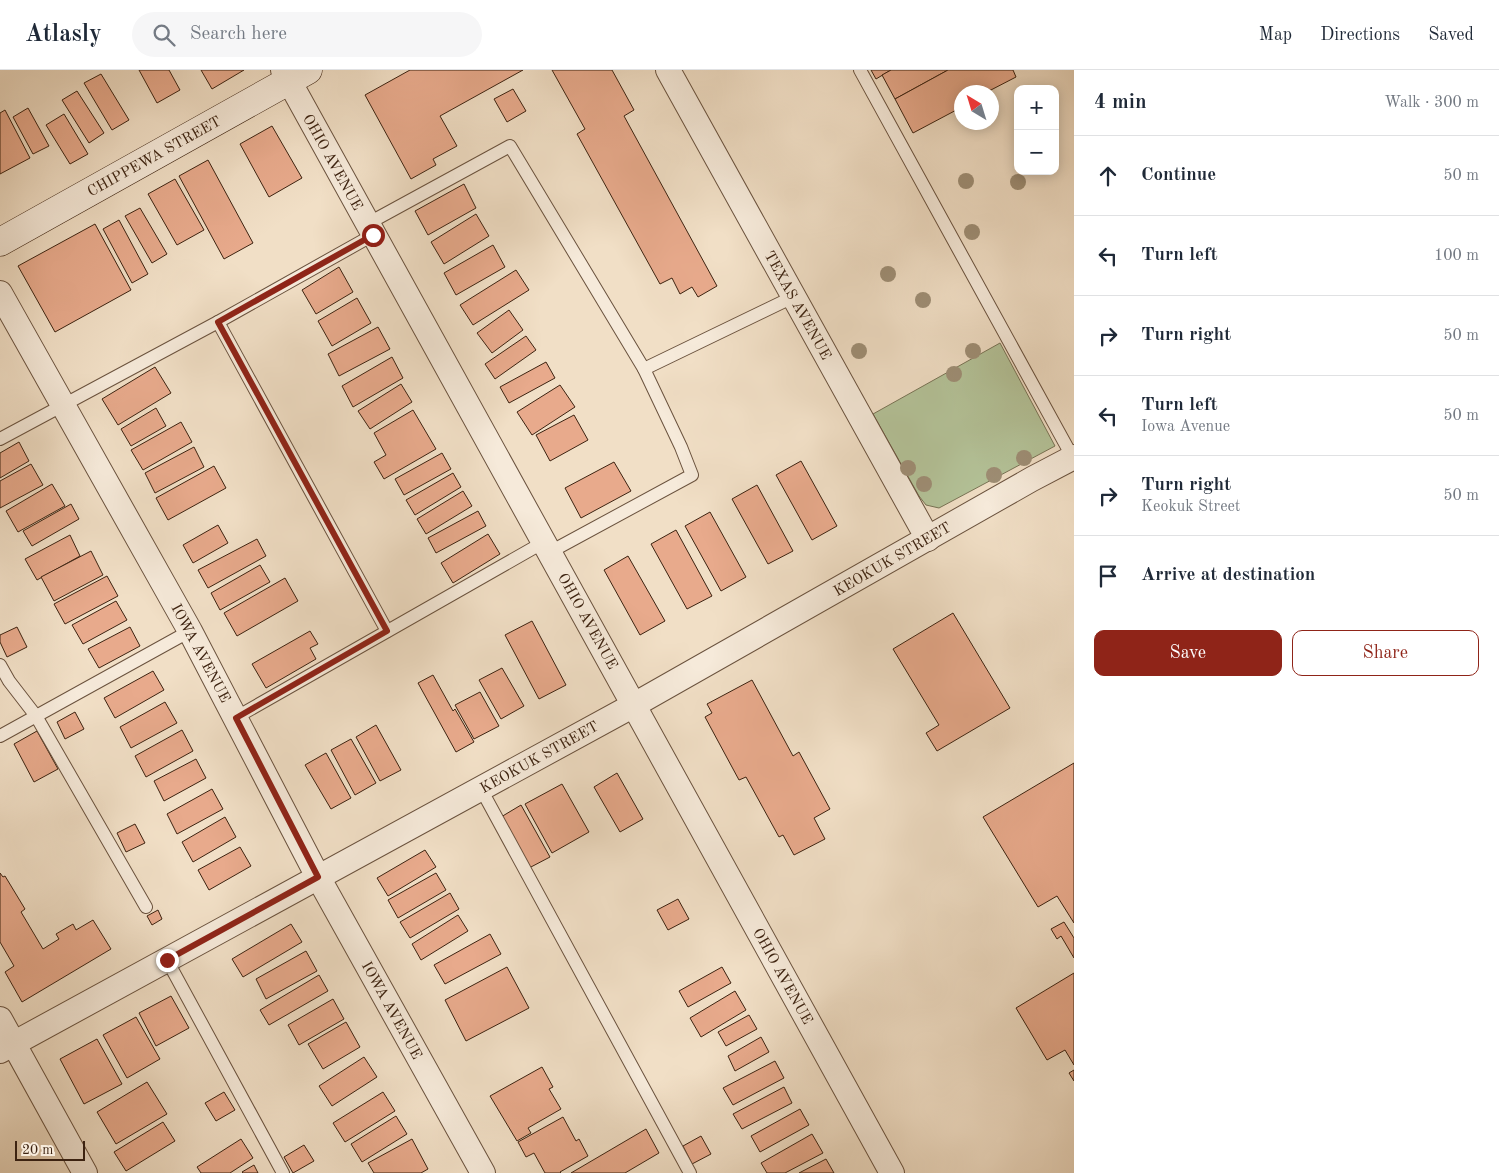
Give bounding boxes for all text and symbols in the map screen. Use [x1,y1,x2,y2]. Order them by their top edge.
search box [132,12,482,57]
icon: search [150,21,178,49]
text: Atlasly [25,23,102,47]
text: Search here [190,25,287,44]
text: Map [1259,26,1292,44]
text: Directions [1320,26,1400,44]
text: Saved [1428,26,1474,44]
north arrow [954,85,999,130]
map controls [1014,85,1059,175]
button: + [1014,85,1059,130]
text: 4 min [1094,92,1147,113]
text: Walk · 300 m [1384,95,1479,111]
street label: OHIO AVENUE [299,112,364,213]
street label: CHIPPEWA STREET [85,114,224,200]
button: − [1014,130,1059,175]
icon: ahead [1094,162,1122,190]
text: Continue [1141,166,1216,185]
text: 50 m [1443,168,1479,184]
route start [362,224,385,247]
icon: left [1094,242,1122,270]
text: Turn left [1141,246,1218,265]
text: 100 m [1434,248,1479,264]
street label: TEXAS AVENUE [761,249,833,363]
icon: right [1094,322,1122,350]
text: Turn right [1141,326,1231,345]
text: 50 m [1443,328,1479,344]
text: Turn left [1141,396,1218,415]
icon: left [1094,402,1122,430]
text: 50 m [1443,408,1479,424]
text: Iowa Avenue [1141,419,1230,435]
text: Turn right [1141,476,1231,495]
icon: right [1094,482,1122,510]
text: 50 m [1443,488,1479,504]
text: Keokuk Street [1141,499,1240,515]
street label: KEOKUK STREET [831,521,954,600]
icon: arrive [1094,562,1122,590]
text: Arrive at destination [1141,566,1315,585]
street label: OHIO AVENUE [554,571,619,672]
street label: IOWA AVENUE [167,602,232,705]
button: Save [1094,630,1282,676]
button: Share [1292,630,1479,676]
street label: KEOKUK STREET [478,720,601,797]
street label: OHIO AVENUE [749,926,814,1027]
route end [156,949,179,972]
street label: IOWA AVENUE [358,959,424,1062]
scale bar [15,1138,85,1161]
text: 20 m [22,1143,53,1157]

